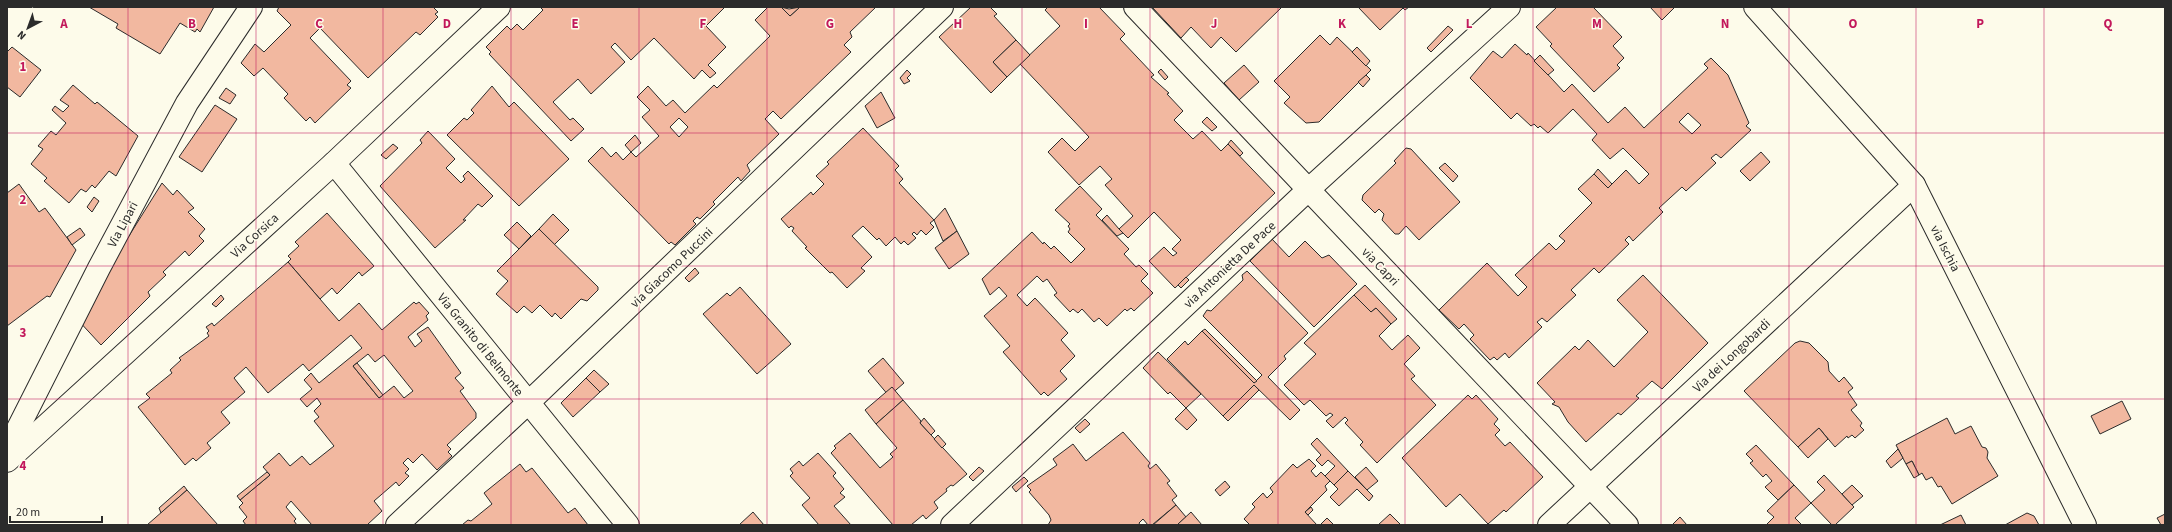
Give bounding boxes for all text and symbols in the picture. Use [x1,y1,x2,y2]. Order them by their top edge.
north arrow [8,8,48,48]
text: A [59,15,68,33]
text: B [188,15,196,33]
text: C [315,15,323,33]
text: D [443,15,451,33]
text: E [571,15,579,33]
text: F [700,15,707,33]
text: G [826,15,834,33]
text: H [954,15,962,33]
text: I [1084,15,1088,33]
text: J [1211,15,1217,33]
text: K [1338,15,1347,33]
text: L [1466,15,1473,33]
text: M [1592,15,1602,33]
text: N [1721,15,1729,33]
text: O [1849,15,1858,33]
text: P [1976,15,1984,33]
text: Q [2104,15,2113,33]
text: N [14,27,29,43]
text: 1 [20,58,27,76]
text: 2 [20,191,27,209]
street label: Via Lipari [103,198,143,251]
street label: Via Corsica [227,209,283,262]
street label: via Antonietta De Pace [1180,217,1280,312]
street label: via Ischia [1926,222,1964,275]
street label: via Giacomo Puccini [626,223,717,312]
street label: via Capri [1357,243,1403,290]
street label: Via Granito di Belmonte [433,289,527,400]
street label: Via dei Longobardi [1689,315,1775,397]
text: 3 [20,324,27,342]
text: 4 [20,457,27,475]
scale bar [10,498,102,524]
text: 20 m [16,504,40,521]

